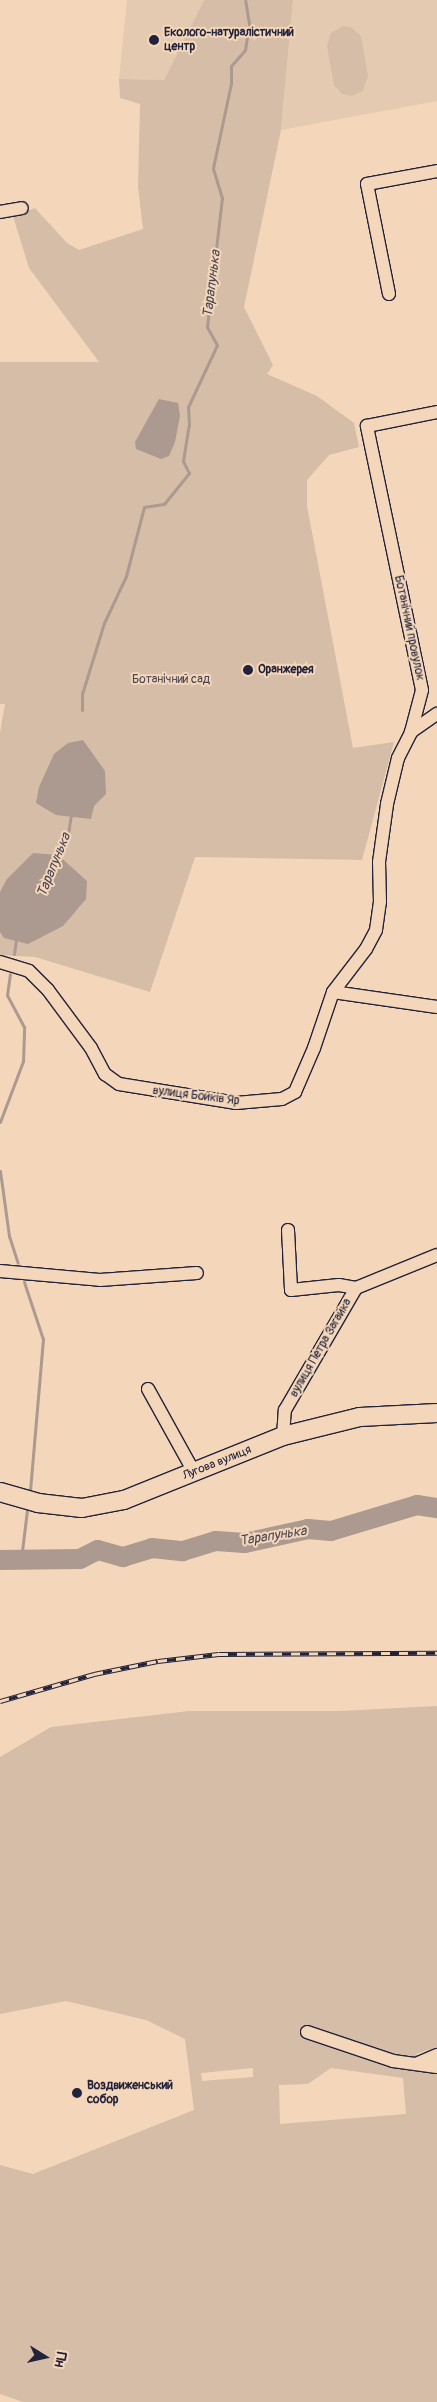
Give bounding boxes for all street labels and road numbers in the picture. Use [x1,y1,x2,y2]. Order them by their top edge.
street label: Ботанічний провулок [391,574,427,682]
street label: вулиця Бойків Яр [152,1084,240,1108]
street label: вулиця Петра Загайка [287,1296,355,1400]
street label: Лугова вулиця [181,1443,253,1483]

